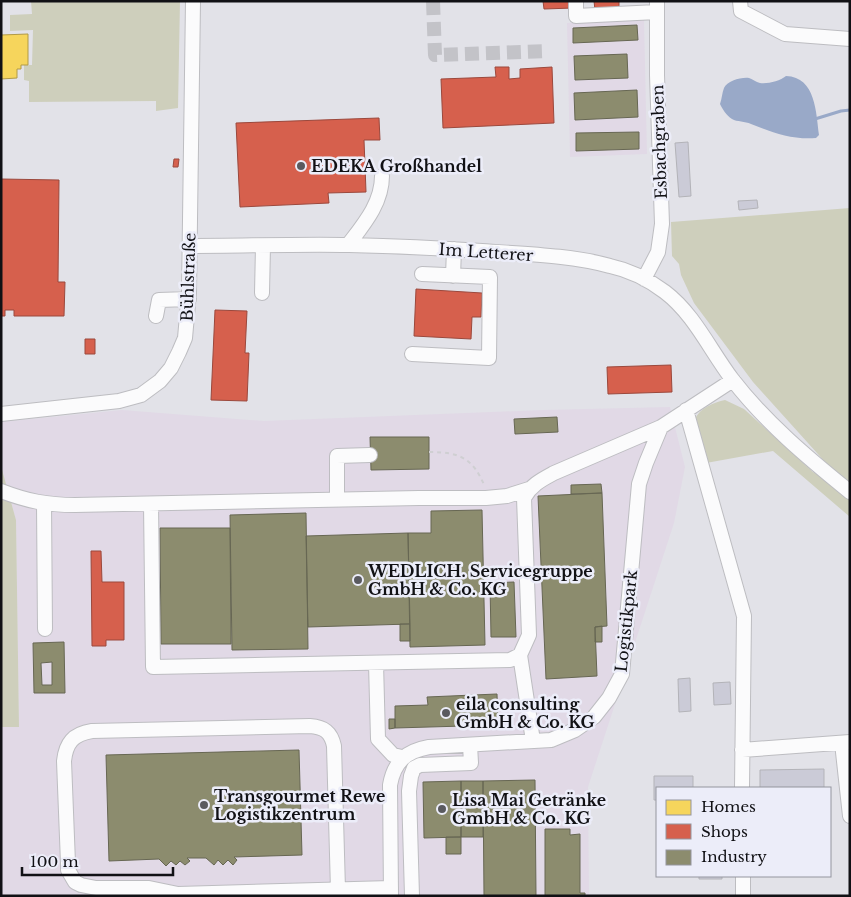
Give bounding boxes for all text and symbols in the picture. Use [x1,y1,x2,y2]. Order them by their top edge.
street label: Esbachgraben [647,84,671,200]
place label: EDEKA Großhandel [311,156,482,176]
marker: EDEKA Großhandel [295,160,307,172]
street label: Bühlstraße [176,232,200,322]
street label: Im Letterer [438,239,534,265]
place label: WEDLICH. Servicegruppe GmbH & Co. KG [367,561,593,599]
street label: Logistikpark [611,569,641,673]
marker: WEDLICH. Servicegruppe GmbH & Co. KG [352,574,364,586]
place label: eila consulting GmbH & Co. KG [456,694,595,732]
marker: eila consulting GmbH & Co. KG [440,707,452,719]
place label: Transgourmet Rewe Logistikzentrum [214,786,385,824]
legend [656,787,831,877]
place label: Lisa Mai Getränke GmbH & Co. KG [452,790,606,828]
text: Homes [701,797,756,816]
marker: Transgourmet Rewe Logistikzentrum [198,799,210,811]
marker: Lisa Mai Getränke GmbH & Co. KG [436,803,448,815]
text: Shops [701,822,748,841]
scale bar [22,844,174,876]
text: Industry [701,847,767,866]
text: 100 m [30,852,79,871]

